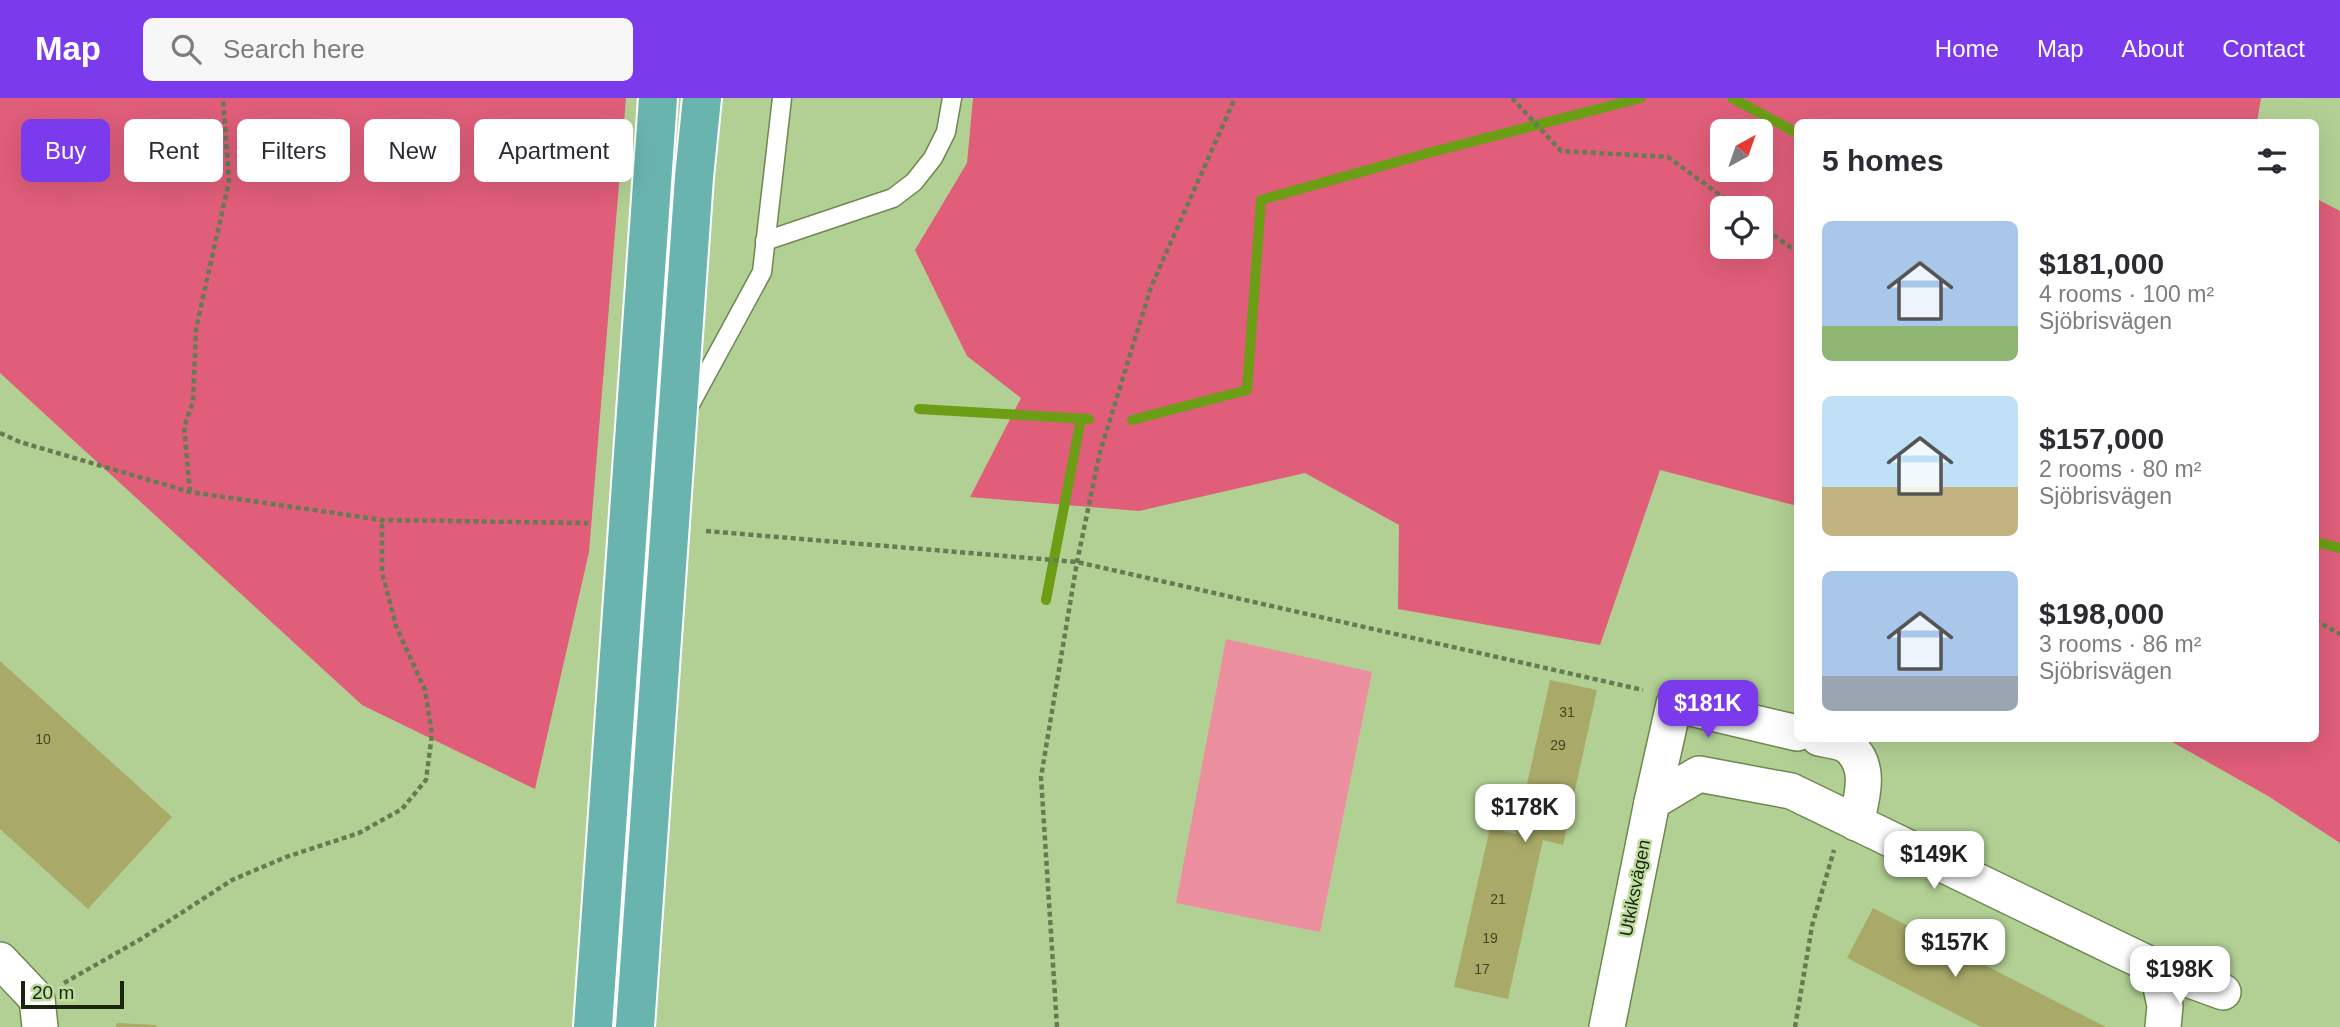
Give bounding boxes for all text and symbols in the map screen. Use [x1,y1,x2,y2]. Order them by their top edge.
search box [143,18,633,81]
text: Map [35,30,101,67]
icon: search [167,30,205,68]
text: Search here [223,34,365,64]
text: Home [1935,35,1999,62]
text: Map [2037,35,2084,62]
text: About [2122,35,2184,62]
text: Contact [2222,35,2305,62]
chip: Buy [21,119,110,182]
chip: Rent [124,119,223,182]
chip: Filters [237,119,350,182]
chip: New [364,119,460,182]
chip: Apartment [474,119,633,182]
north arrow [1710,119,1773,182]
map controls [1710,119,1773,259]
icon: filters [2253,142,2291,180]
text: 5 homes [1822,144,1944,177]
button: locate [1710,196,1773,259]
text: $181,000 [2039,247,2164,280]
icon: home [1878,249,1962,333]
text: 4 rooms · 100 m² [2039,281,2214,307]
text: Sjöbrisvägen [2039,308,2172,334]
text: $157,000 [2039,422,2164,455]
icon: home [1878,424,1962,508]
text: 2 rooms · 80 m² [2039,456,2201,482]
text: Sjöbrisvägen [2039,483,2172,509]
text: $198,000 [2039,597,2164,630]
icon: home [1878,599,1962,683]
text: 3 rooms · 86 m² [2039,631,2201,657]
text: Sjöbrisvägen [2039,658,2172,684]
pin: $181K [1659,680,1757,740]
text: $181K [1674,690,1742,716]
house number: 31 [1559,704,1575,720]
house number: 10 [35,731,51,747]
house number: 29 [1550,737,1566,753]
pin: $178K [1476,784,1574,844]
text: $178K [1491,794,1559,820]
pin: $149K [1885,832,1983,891]
street label: Utkiksvägen [1616,838,1654,938]
text: $149K [1900,841,1968,867]
house number: 21 [1490,891,1506,907]
pin: $157K [1906,920,2004,979]
text: $157K [1921,929,1989,955]
house number: 19 [1482,930,1498,946]
pin: $198K [2131,946,2229,1006]
text: $198K [2146,956,2214,982]
house number: 17 [1474,961,1490,977]
scale bar [21,978,124,1010]
text: 20 m [32,982,74,1003]

